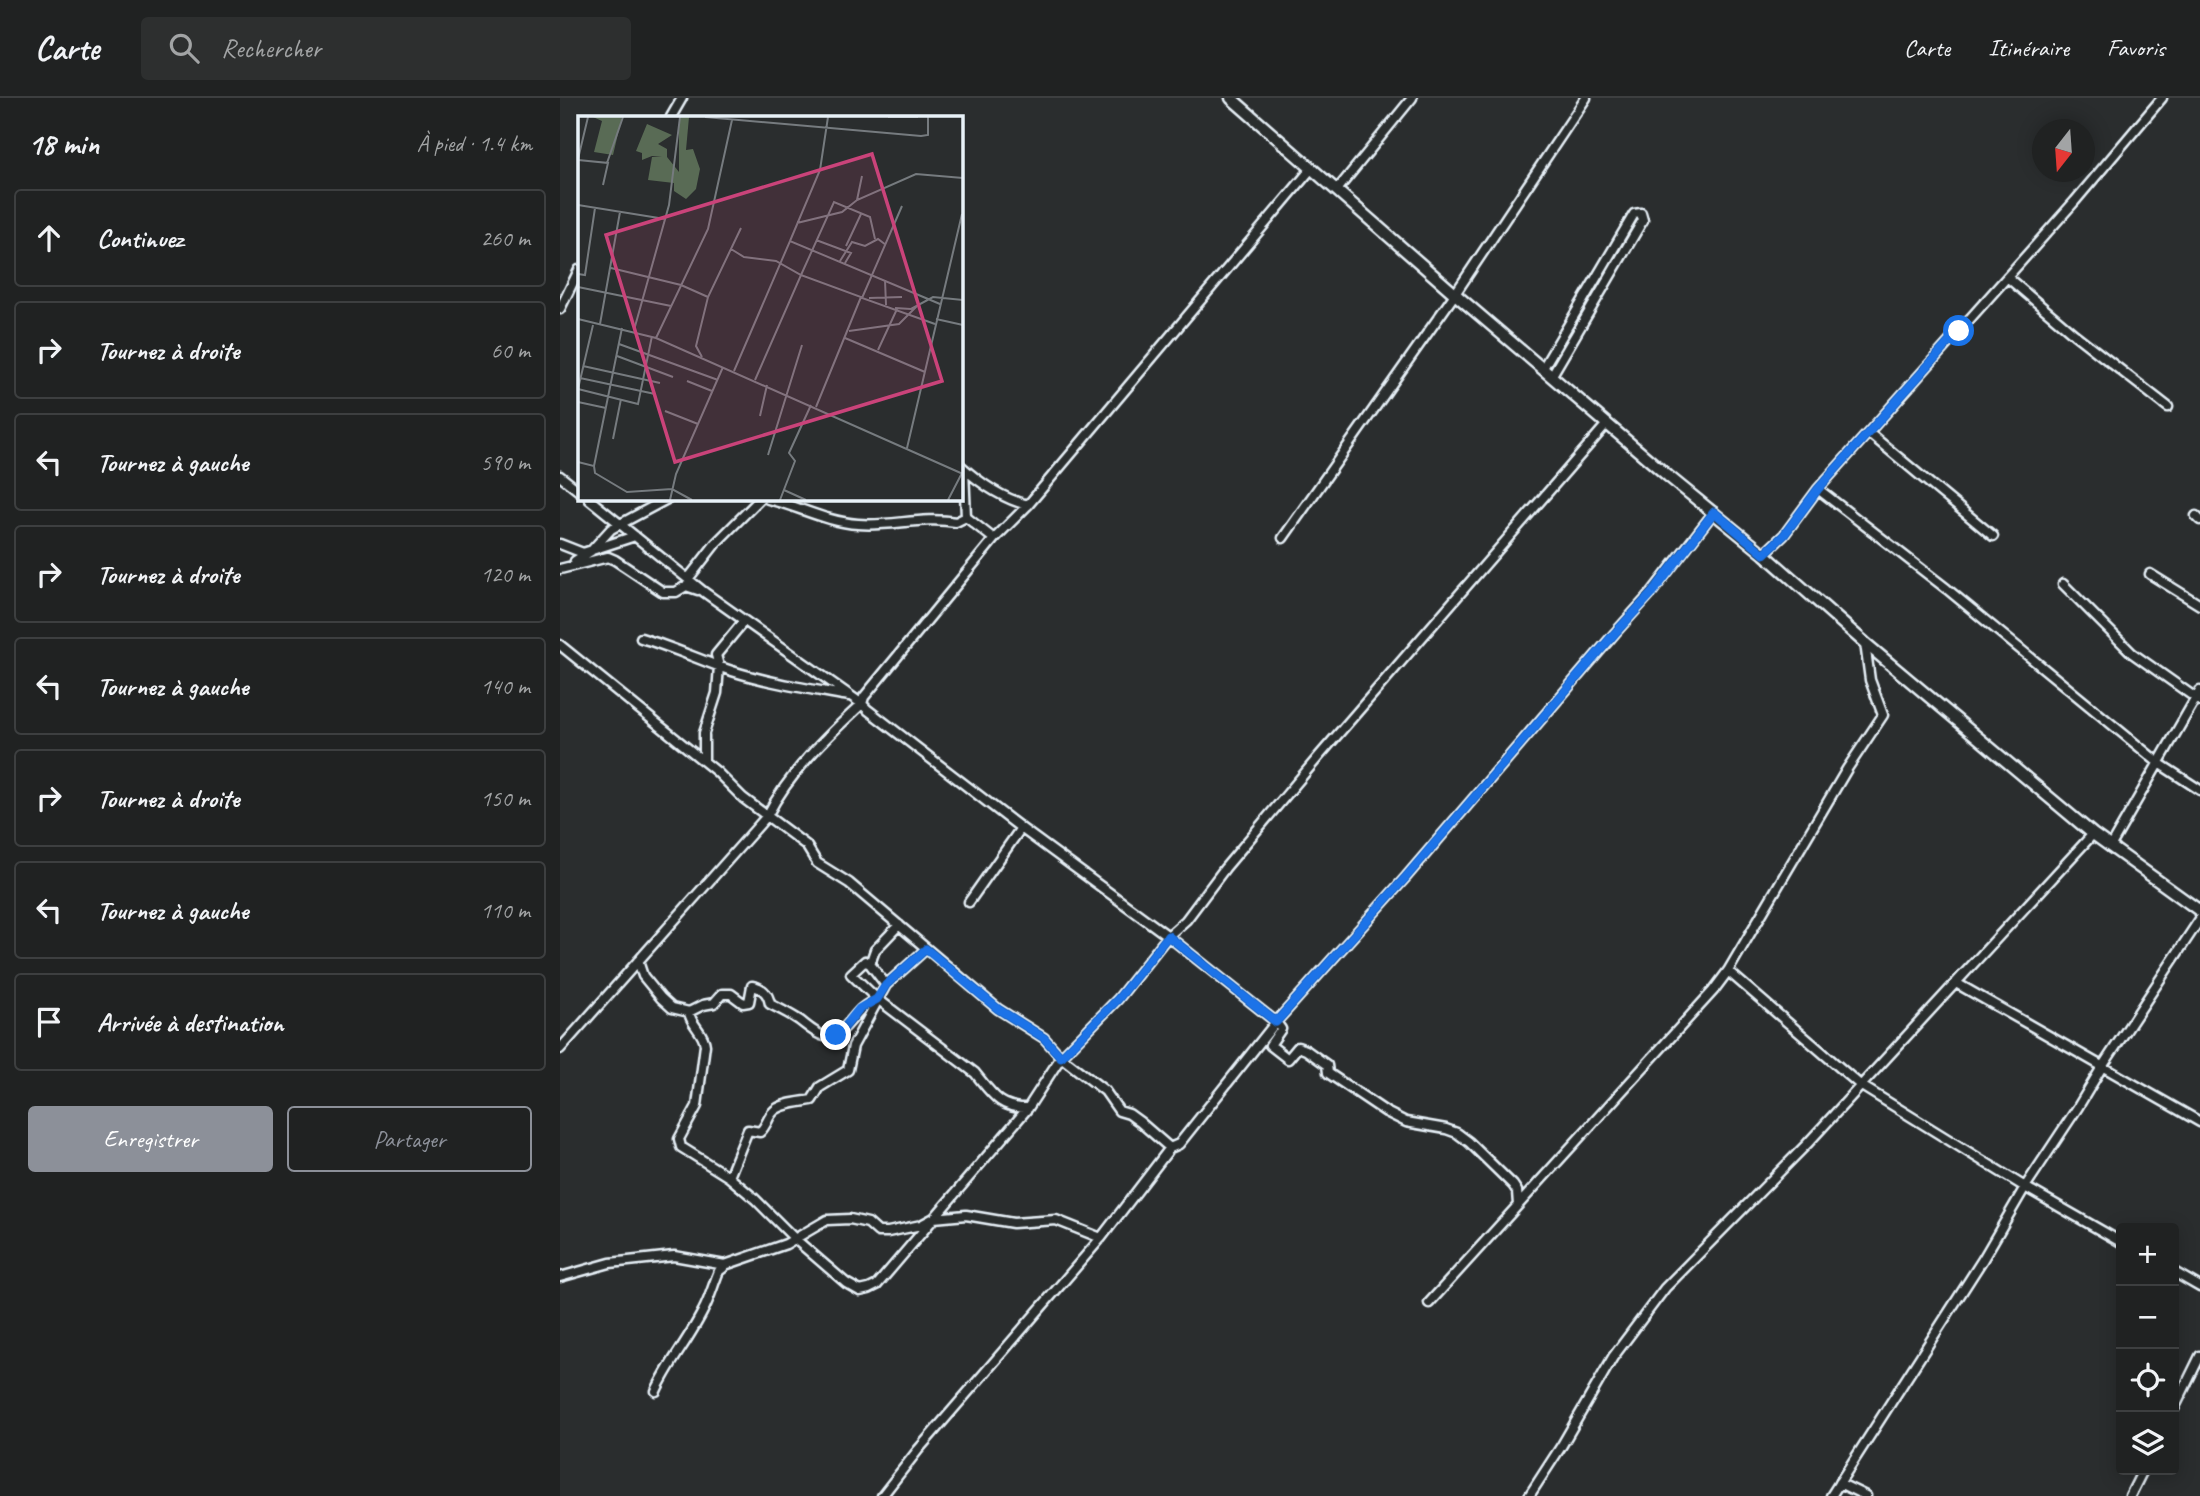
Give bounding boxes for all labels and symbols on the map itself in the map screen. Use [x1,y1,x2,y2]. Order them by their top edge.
inset map [578,116,962,500]
north arrow [2032,119,2095,182]
route start [1943,315,1974,346]
route end [820,1019,851,1050]

